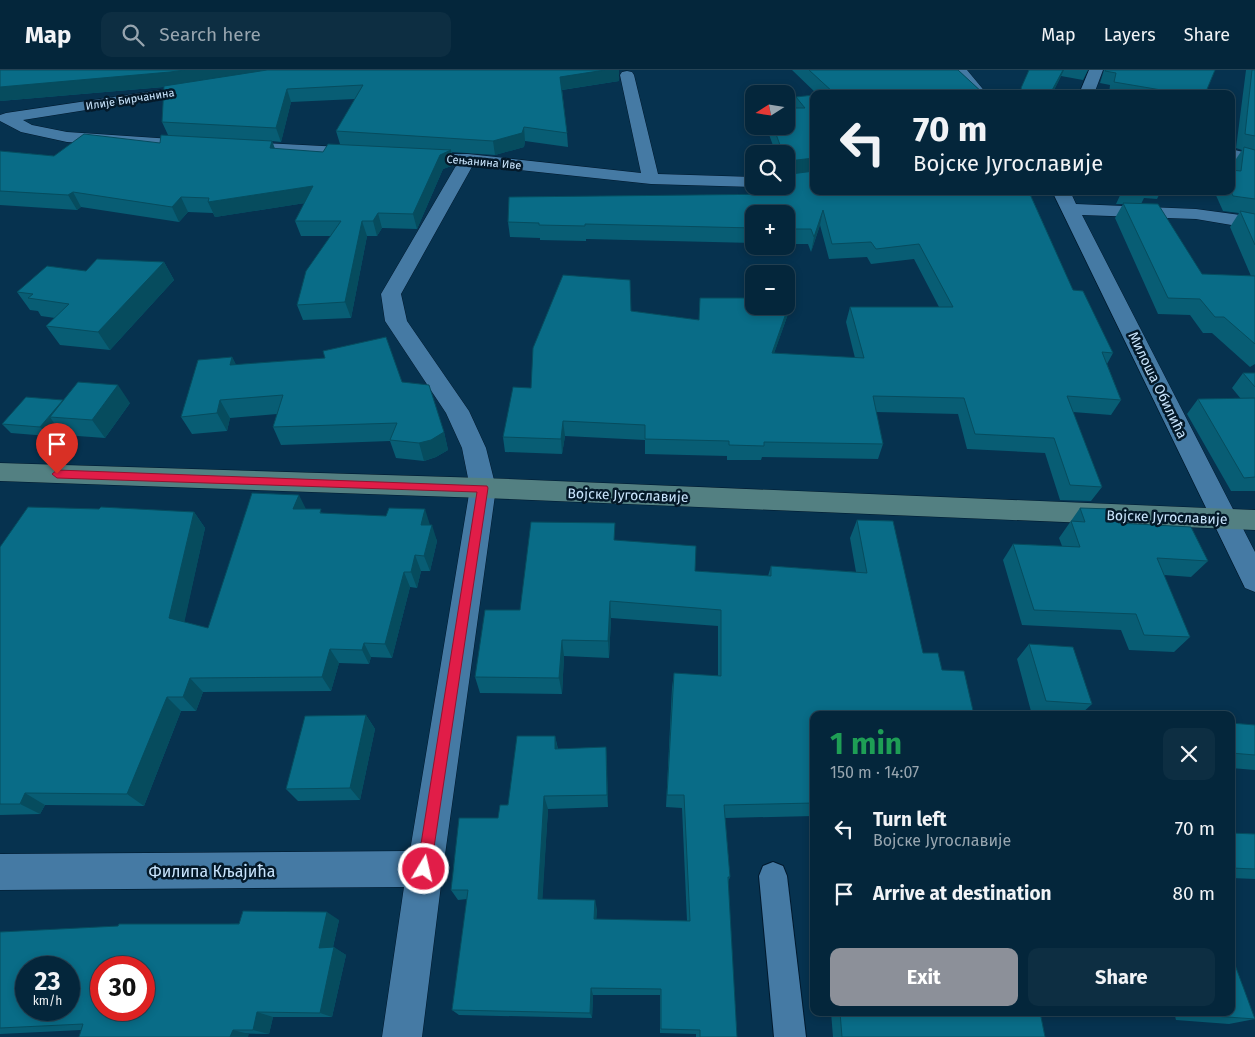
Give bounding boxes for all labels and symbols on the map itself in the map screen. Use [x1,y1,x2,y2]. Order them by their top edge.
north arrow [745,85,795,135]
street label: Илије Бирчанина [85,86,175,113]
street label: Сењанина Иве [446,153,522,172]
street label: Милоша Обилића [1124,329,1191,441]
pin [36,423,78,474]
street label: Војске Југославије [567,485,689,506]
street label: Војске Југославије [1106,507,1228,528]
position arrow [397,842,449,894]
street label: Филипа Кљајића [149,862,275,881]
speed limit sign: 30 [90,956,155,1021]

